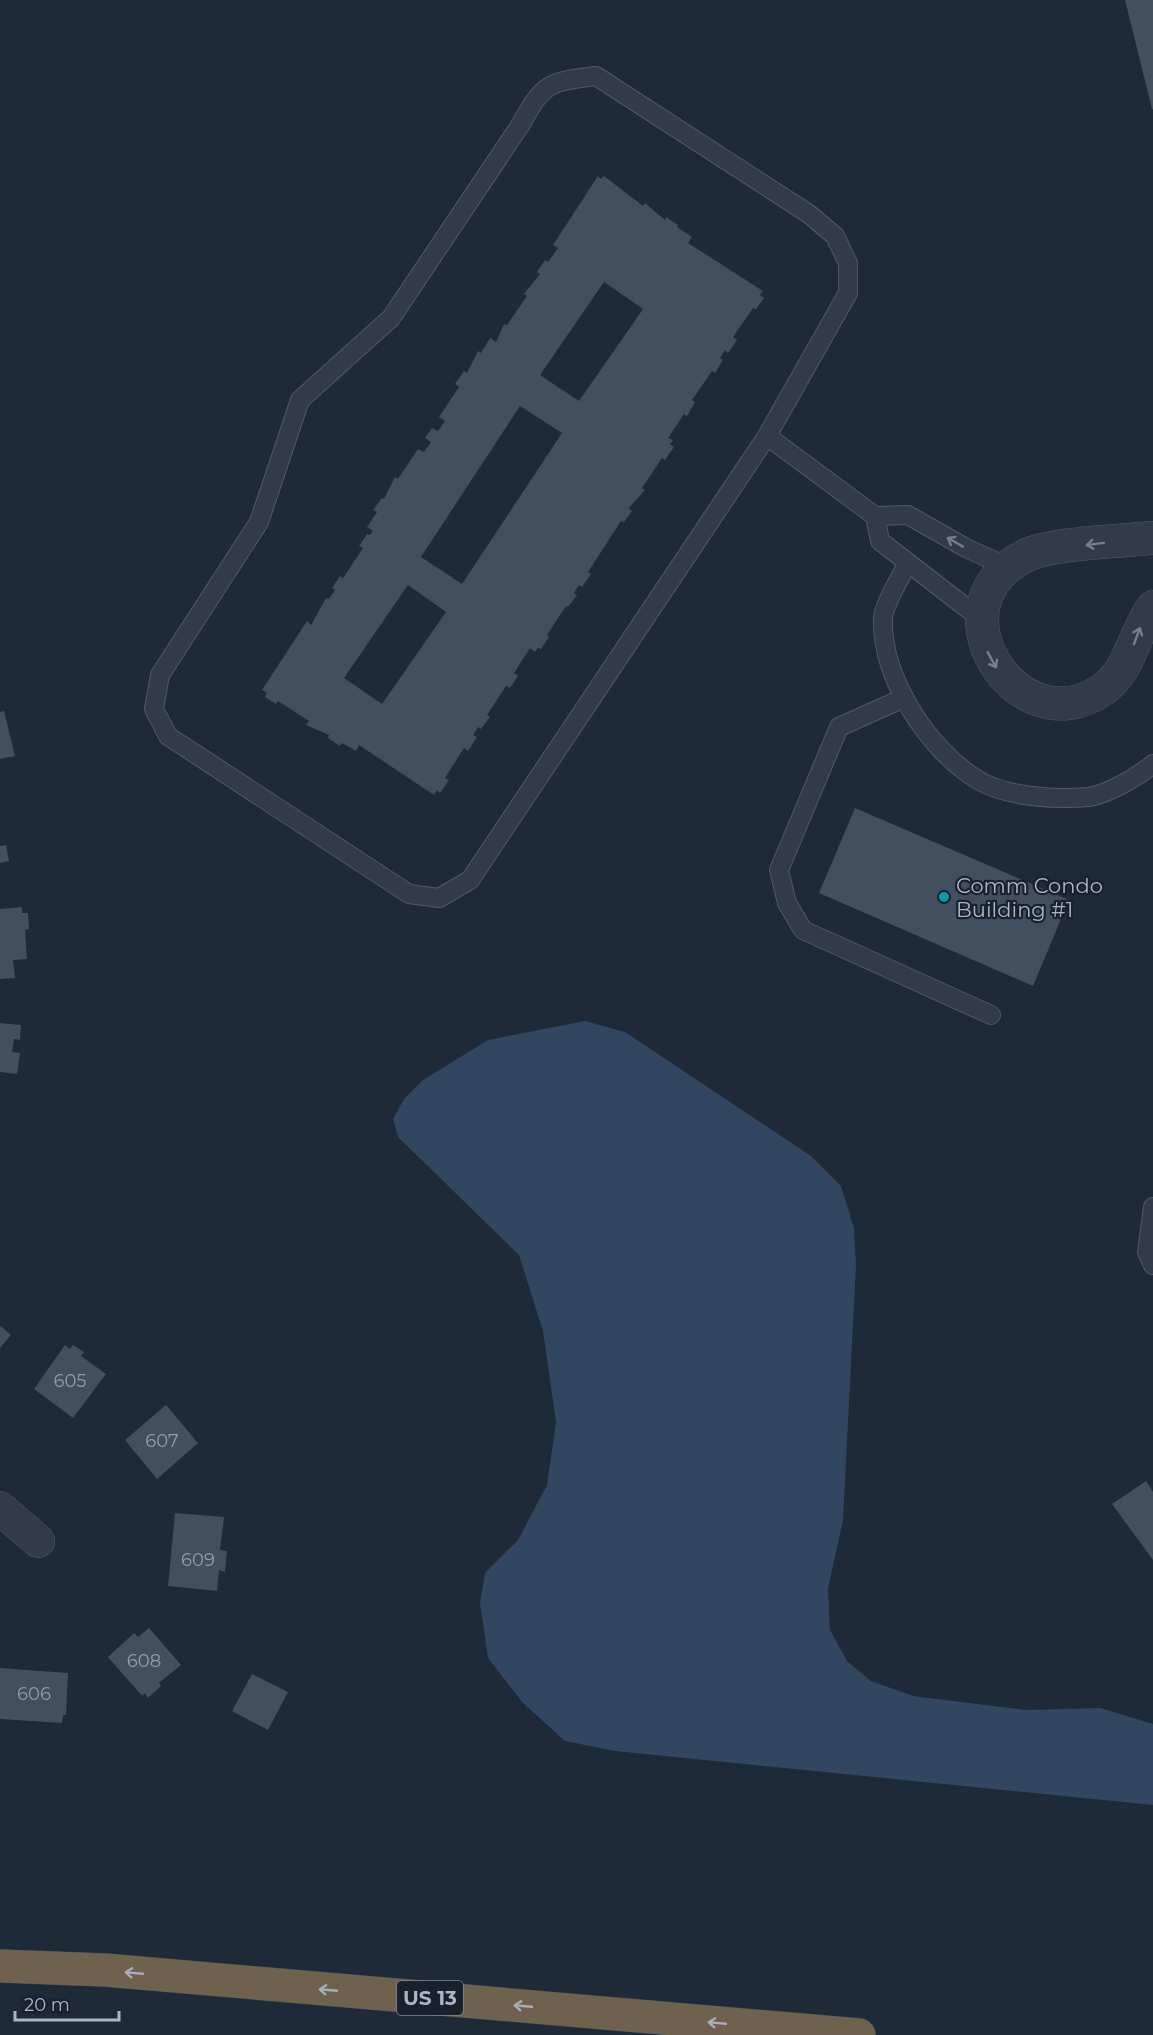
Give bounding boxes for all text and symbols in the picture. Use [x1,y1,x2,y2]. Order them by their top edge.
one-way arrow [947,535,964,547]
one-way arrow [1085,539,1105,550]
one-way arrow [1132,627,1143,646]
one-way arrow [986,651,998,668]
place label: Comm Condo Building #1 [956,873,1103,922]
marker: Comm Condo Building #1 [937,890,951,904]
house number: 605 [53,1370,87,1392]
house number: 607 [145,1430,179,1452]
house number: 609 [181,1549,215,1571]
house number: 608 [127,1650,161,1672]
house number: 606 [17,1683,51,1705]
one-way arrow [125,1967,145,1978]
road number: US 13 [397,1981,463,2015]
scale bar [15,1984,118,2022]
one-way arrow [319,1984,339,1995]
text: 20 m [24,1994,70,2016]
one-way arrow [513,2000,533,2011]
one-way arrow [708,2017,728,2028]

